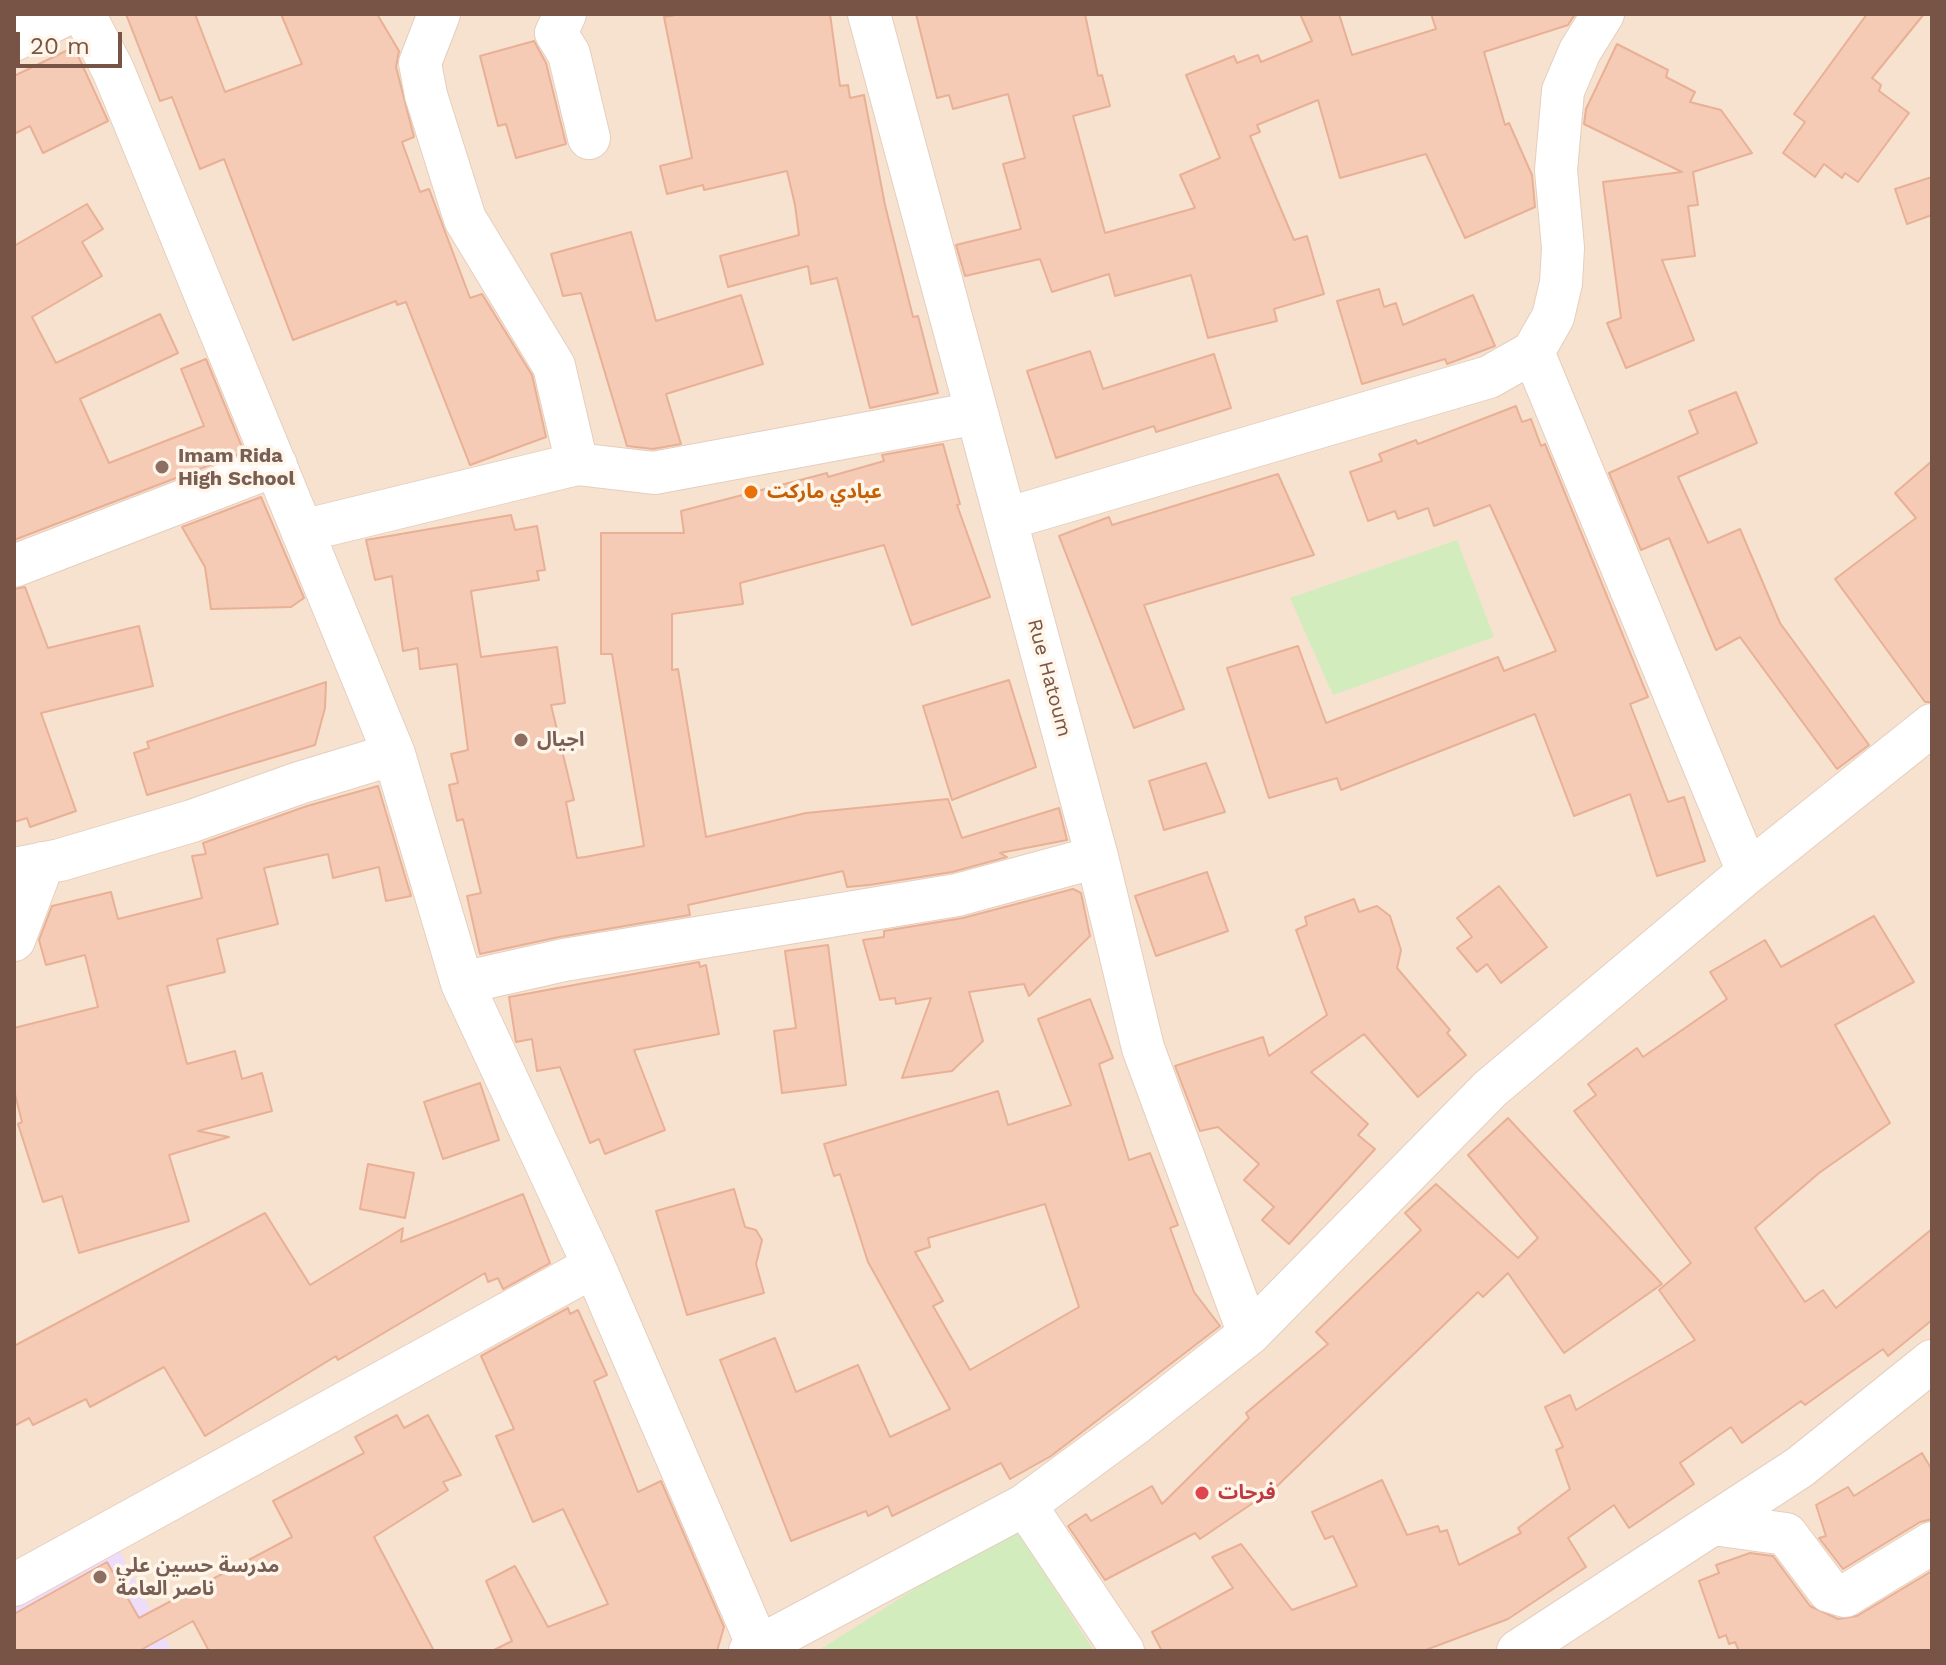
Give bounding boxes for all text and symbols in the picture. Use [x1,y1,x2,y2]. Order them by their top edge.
scale bar [20,16,126,66]
text: 20 m [30,32,90,60]
place label: Imam Rida High School [178,444,295,491]
marker: Imam Rida High School [153,458,171,476]
place label: عبادي ماركت [767,480,882,504]
marker: عبادي ماركت [742,483,760,501]
street label: Rue Hatoum [1022,616,1076,740]
place label: اجيال [537,728,584,752]
marker: اجيال [512,731,530,749]
place label: فرحات [1218,1481,1276,1505]
marker: فرحات [1193,1484,1211,1502]
place label: مدرسة حسين علي ناصر العامة [116,1554,279,1601]
marker: مدرسة حسين علي ناصر العامة [91,1568,109,1586]

